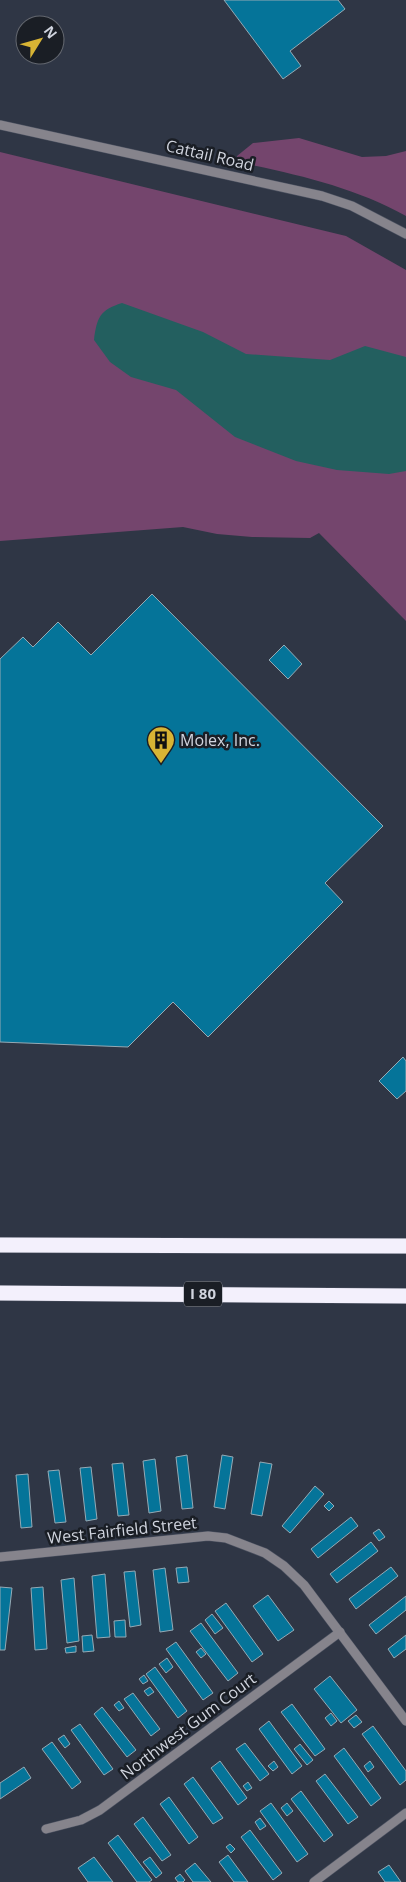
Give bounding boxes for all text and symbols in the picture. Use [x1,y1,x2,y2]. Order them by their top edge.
north arrow [15,15,65,65]
text: N [40,22,62,42]
street label: Cattail Road [164,134,256,176]
building icon: Molex, Inc. [146,725,176,764]
place label: Molex, Inc. [180,729,260,751]
road number: I 80 [184,1282,222,1306]
street label: West Fairfield Street [46,1511,198,1549]
street label: Northwest Gum Court [116,1667,261,1784]

